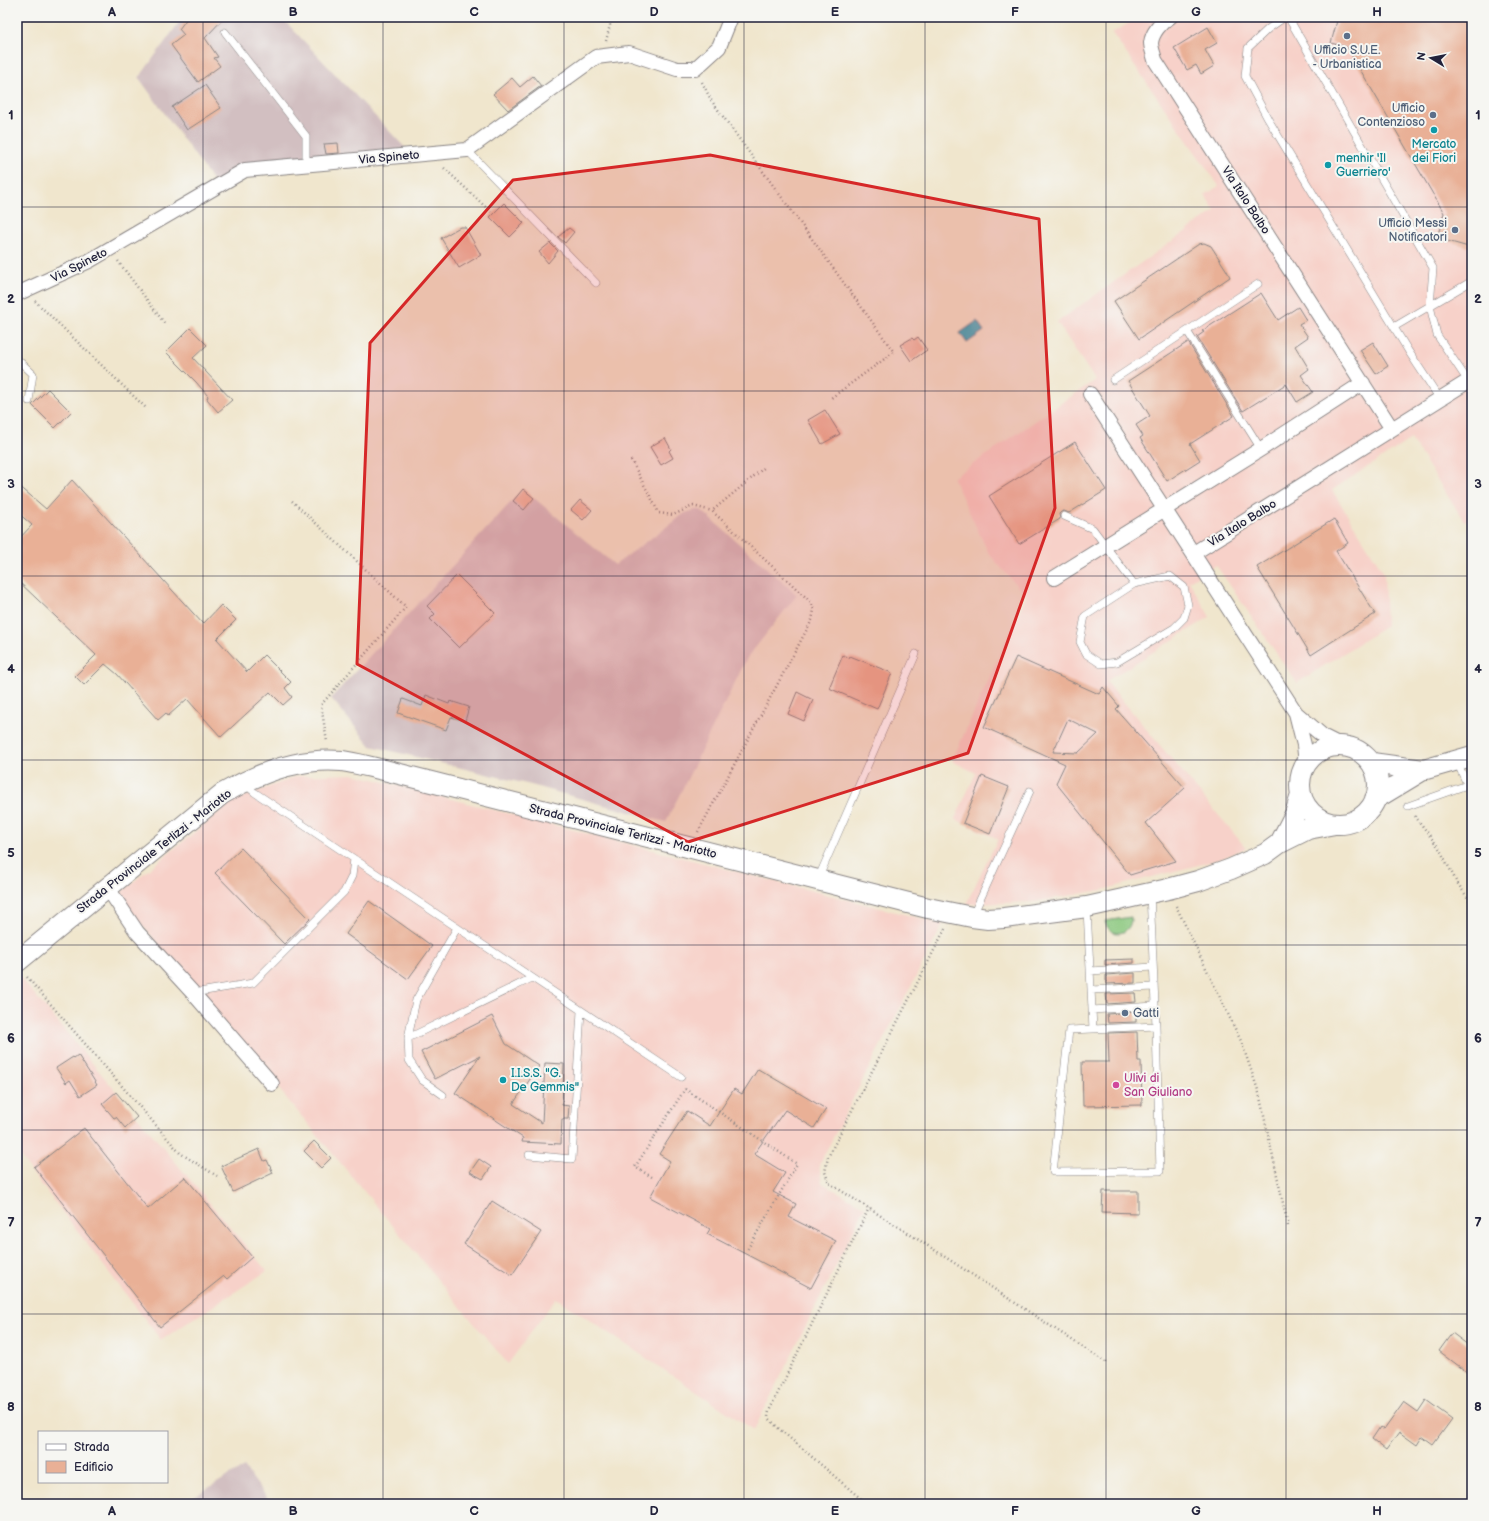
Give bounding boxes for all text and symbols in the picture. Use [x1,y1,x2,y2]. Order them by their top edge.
text: A [107,4,116,20]
text: B [288,4,298,20]
text: C [469,4,479,20]
text: D [649,4,659,20]
text: E [831,4,840,20]
text: F [1011,4,1019,20]
text: G [1191,4,1201,20]
text: H [1372,4,1382,20]
marker: Ufficio S.U.E. - Urbanistica [1342,31,1352,41]
north arrow [1411,38,1451,78]
place label: Ufficio S.U.E. - Urbanistica [1312,43,1382,72]
text: N [1415,51,1429,62]
place label: Ufficio Contenzioso [1358,101,1425,130]
text: 1 [8,107,14,123]
text: 1 [1475,107,1481,123]
marker: Ufficio Contenzioso [1428,110,1438,120]
marker: Mercato dei Fiori [1429,125,1439,135]
place label: Mercato dei Fiori [1412,137,1457,166]
street label: Via Spineto [358,147,420,168]
place label: menhir 'Il Guerriero' [1336,151,1391,180]
marker: menhir 'Il Guerriero' [1323,160,1333,170]
street label: Via Italo Balbo [1218,163,1273,237]
place label: Ufficio Messi Notificatori [1378,216,1447,245]
marker: Ufficio Messi Notificatori [1450,225,1460,235]
street label: Via Spineto [49,245,110,286]
text: 2 [7,291,15,307]
text: 2 [1474,291,1482,307]
text: 3 [7,476,15,492]
text: 3 [1474,476,1482,492]
street label: Via Italo Balbo [1205,496,1279,550]
text: 4 [7,661,15,677]
text: 4 [1474,661,1482,677]
street label: Strada Provinciale Terlizzi - Mariotto [74,786,235,917]
street label: Strada Provinciale Terlizzi - Mariotto [527,801,718,862]
text: 5 [7,845,15,861]
text: 5 [1474,845,1482,861]
place label: Gatti [1133,1006,1159,1021]
marker: Gatti [1120,1008,1130,1018]
text: 6 [7,1030,15,1046]
text: 6 [1474,1030,1482,1046]
place label: I.I.S.S. "G. De Gemmis" [511,1066,579,1095]
place label: Ulivi di San Giuliano [1124,1071,1193,1100]
marker: I.I.S.S. "G. De Gemmis" [498,1075,508,1085]
marker: Ulivi di San Giuliano [1111,1080,1121,1090]
text: 7 [7,1215,15,1231]
text: 7 [1474,1215,1482,1231]
text: 8 [7,1399,15,1415]
text: 8 [1474,1399,1482,1415]
legend [38,1431,168,1483]
text: Strada [74,1440,110,1455]
text: Edificio [74,1460,114,1475]
text: A [107,1503,116,1519]
text: B [288,1503,298,1519]
text: C [469,1503,479,1519]
text: D [649,1503,659,1519]
text: E [831,1503,840,1519]
text: F [1011,1503,1019,1519]
text: G [1191,1503,1201,1519]
text: H [1372,1503,1382,1519]

